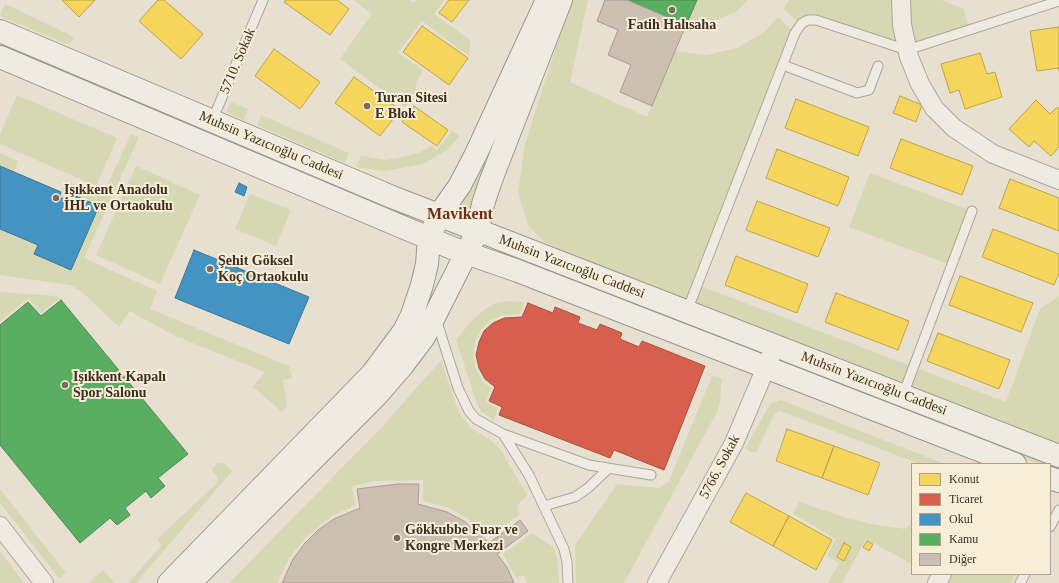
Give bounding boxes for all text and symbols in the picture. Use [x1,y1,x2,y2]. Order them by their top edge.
marker: Fatih Halısaha [667,5,677,15]
place label: Fatih Halısaha [628,17,716,33]
street label: 5710. Sokak [217,26,259,96]
place label: Turan Sitesi E Blok [375,90,447,122]
marker: Turan Sitesi E Blok [362,101,372,111]
street label: Muhsin Yazıcıoğlu Caddesi [196,108,346,184]
place label: Işıkkent Anadolu İHL ve Ortaokulu [64,182,173,214]
marker: Işıkkent Anadolu İHL ve Ortaokulu [51,193,61,203]
district label: Mavikent [427,205,493,225]
street label: Muhsin Yazıcıoğlu Caddesi [497,231,647,303]
place label: Şehit Göksel Koç Ortaokulu [218,253,309,286]
marker: Şehit Göksel Koç Ortaokulu [205,264,215,274]
street label: Muhsin Yazıcıoğlu Caddesi [799,348,949,420]
place label: Işıkkent Kapalı Spor Salonu [73,369,166,402]
marker: Işıkkent Kapalı Spor Salonu [60,380,70,390]
street label: 5766. Sokak [696,432,744,502]
legend [911,463,1051,575]
text: Konut [949,472,979,486]
text: Ticaret [949,492,983,506]
text: Okul [949,512,973,526]
place label: Gökkubbe Fuar ve Kongre Merkezi [405,522,518,554]
text: Kamu [949,532,978,546]
marker: Gökkubbe Fuar ve Kongre Merkezi [392,533,402,543]
text: Diğer [949,552,976,566]

